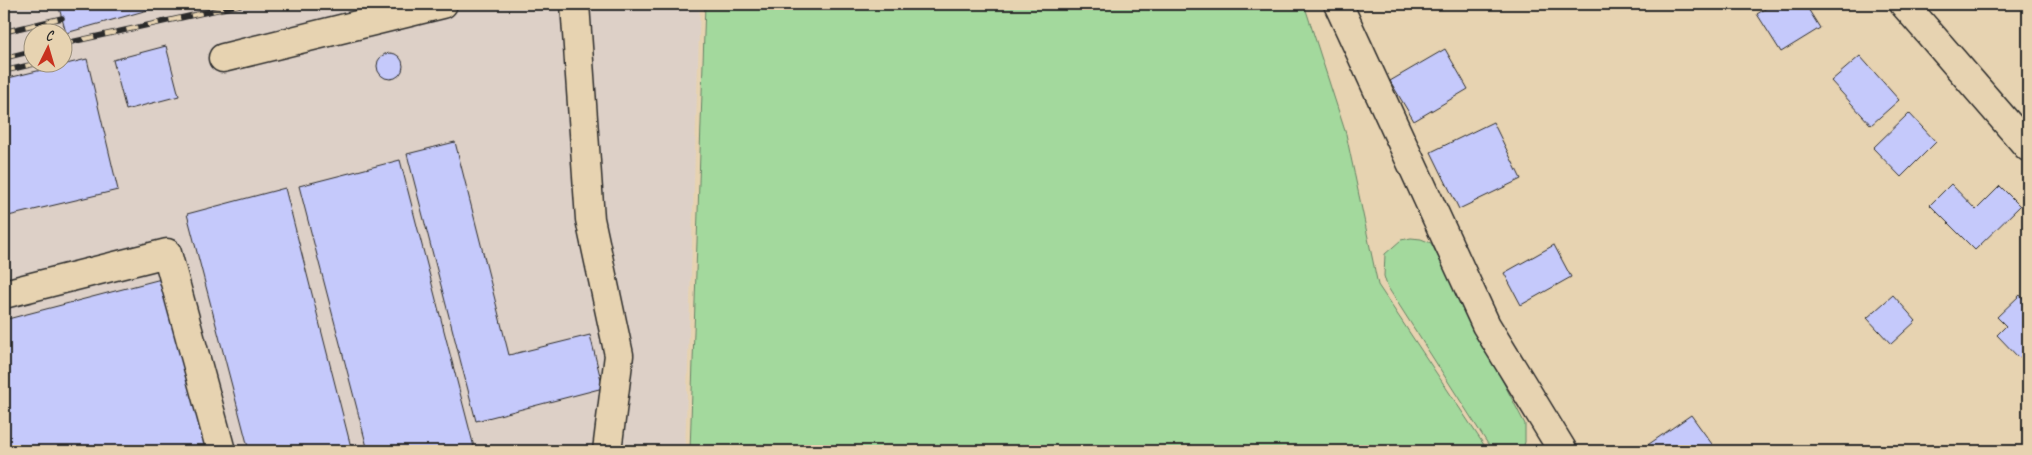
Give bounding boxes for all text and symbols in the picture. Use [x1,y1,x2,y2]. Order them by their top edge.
north arrow [22,22,72,72]
text: С [45,27,55,45]

